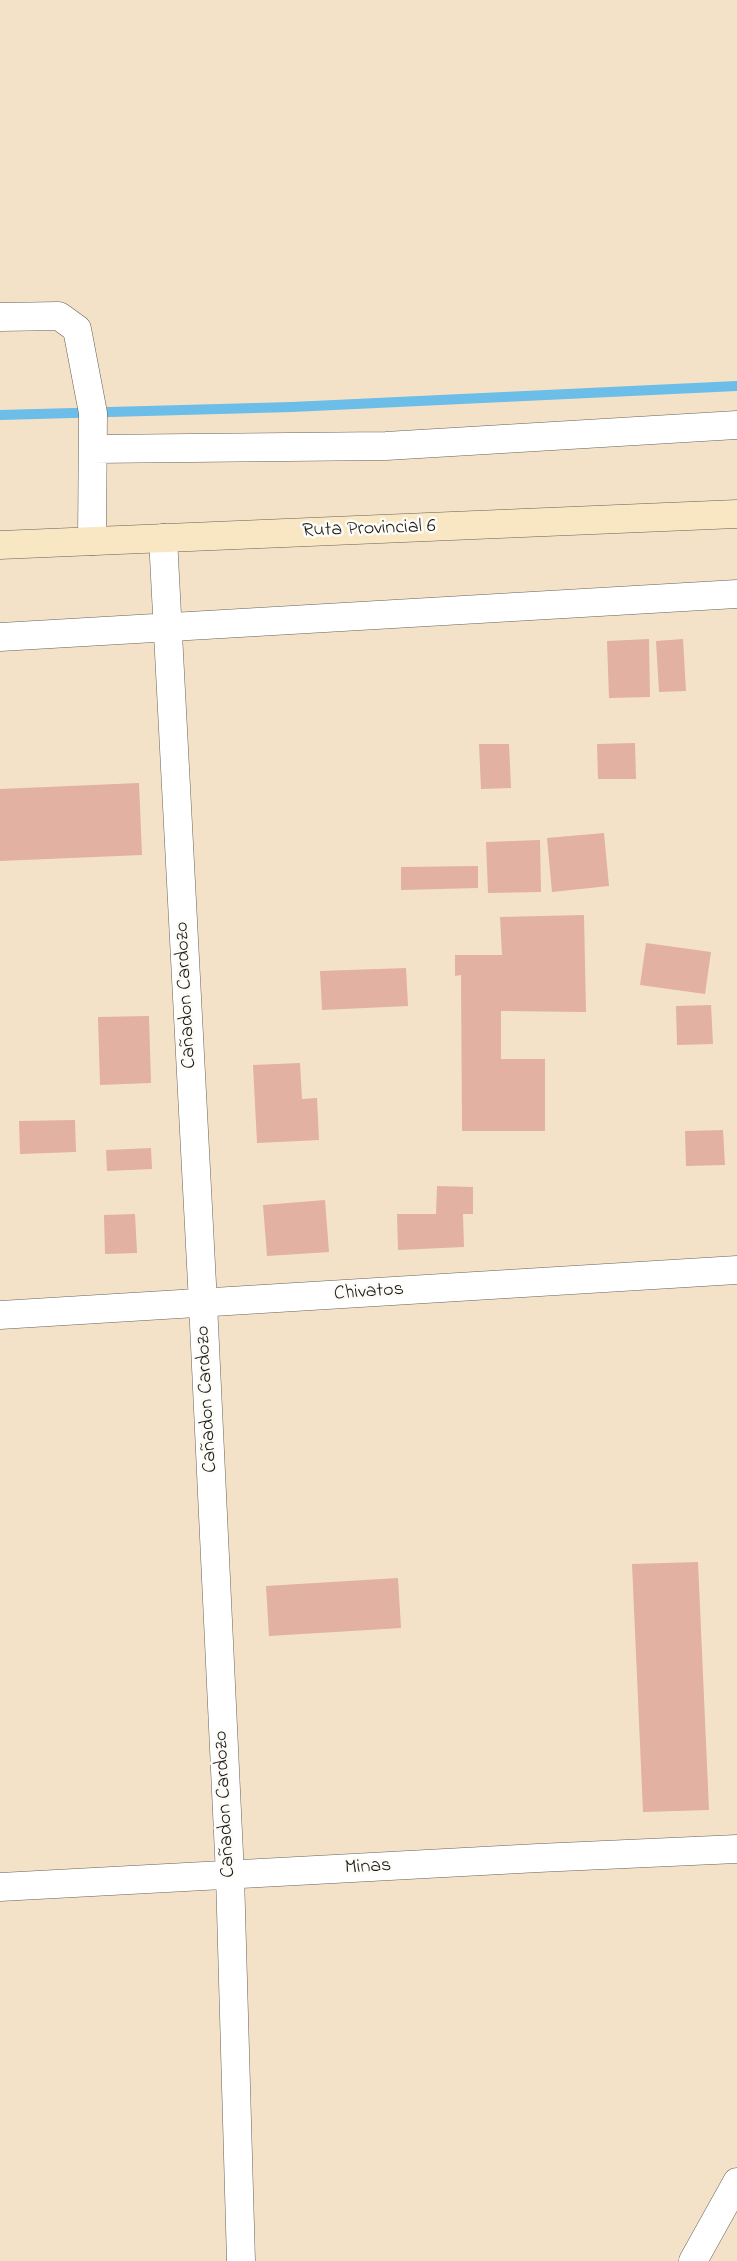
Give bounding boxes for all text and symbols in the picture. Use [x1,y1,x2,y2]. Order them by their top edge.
street label: Ruta Provincial 6 [302,516,436,544]
street label: Cañadon Cardozo [171,921,203,1069]
street label: Chivatos [333,1279,405,1307]
street label: Cañadon Cardozo [192,1325,224,1473]
street label: Cañadon Cardozo [210,1730,242,1878]
street label: Minas [344,1855,392,1881]

